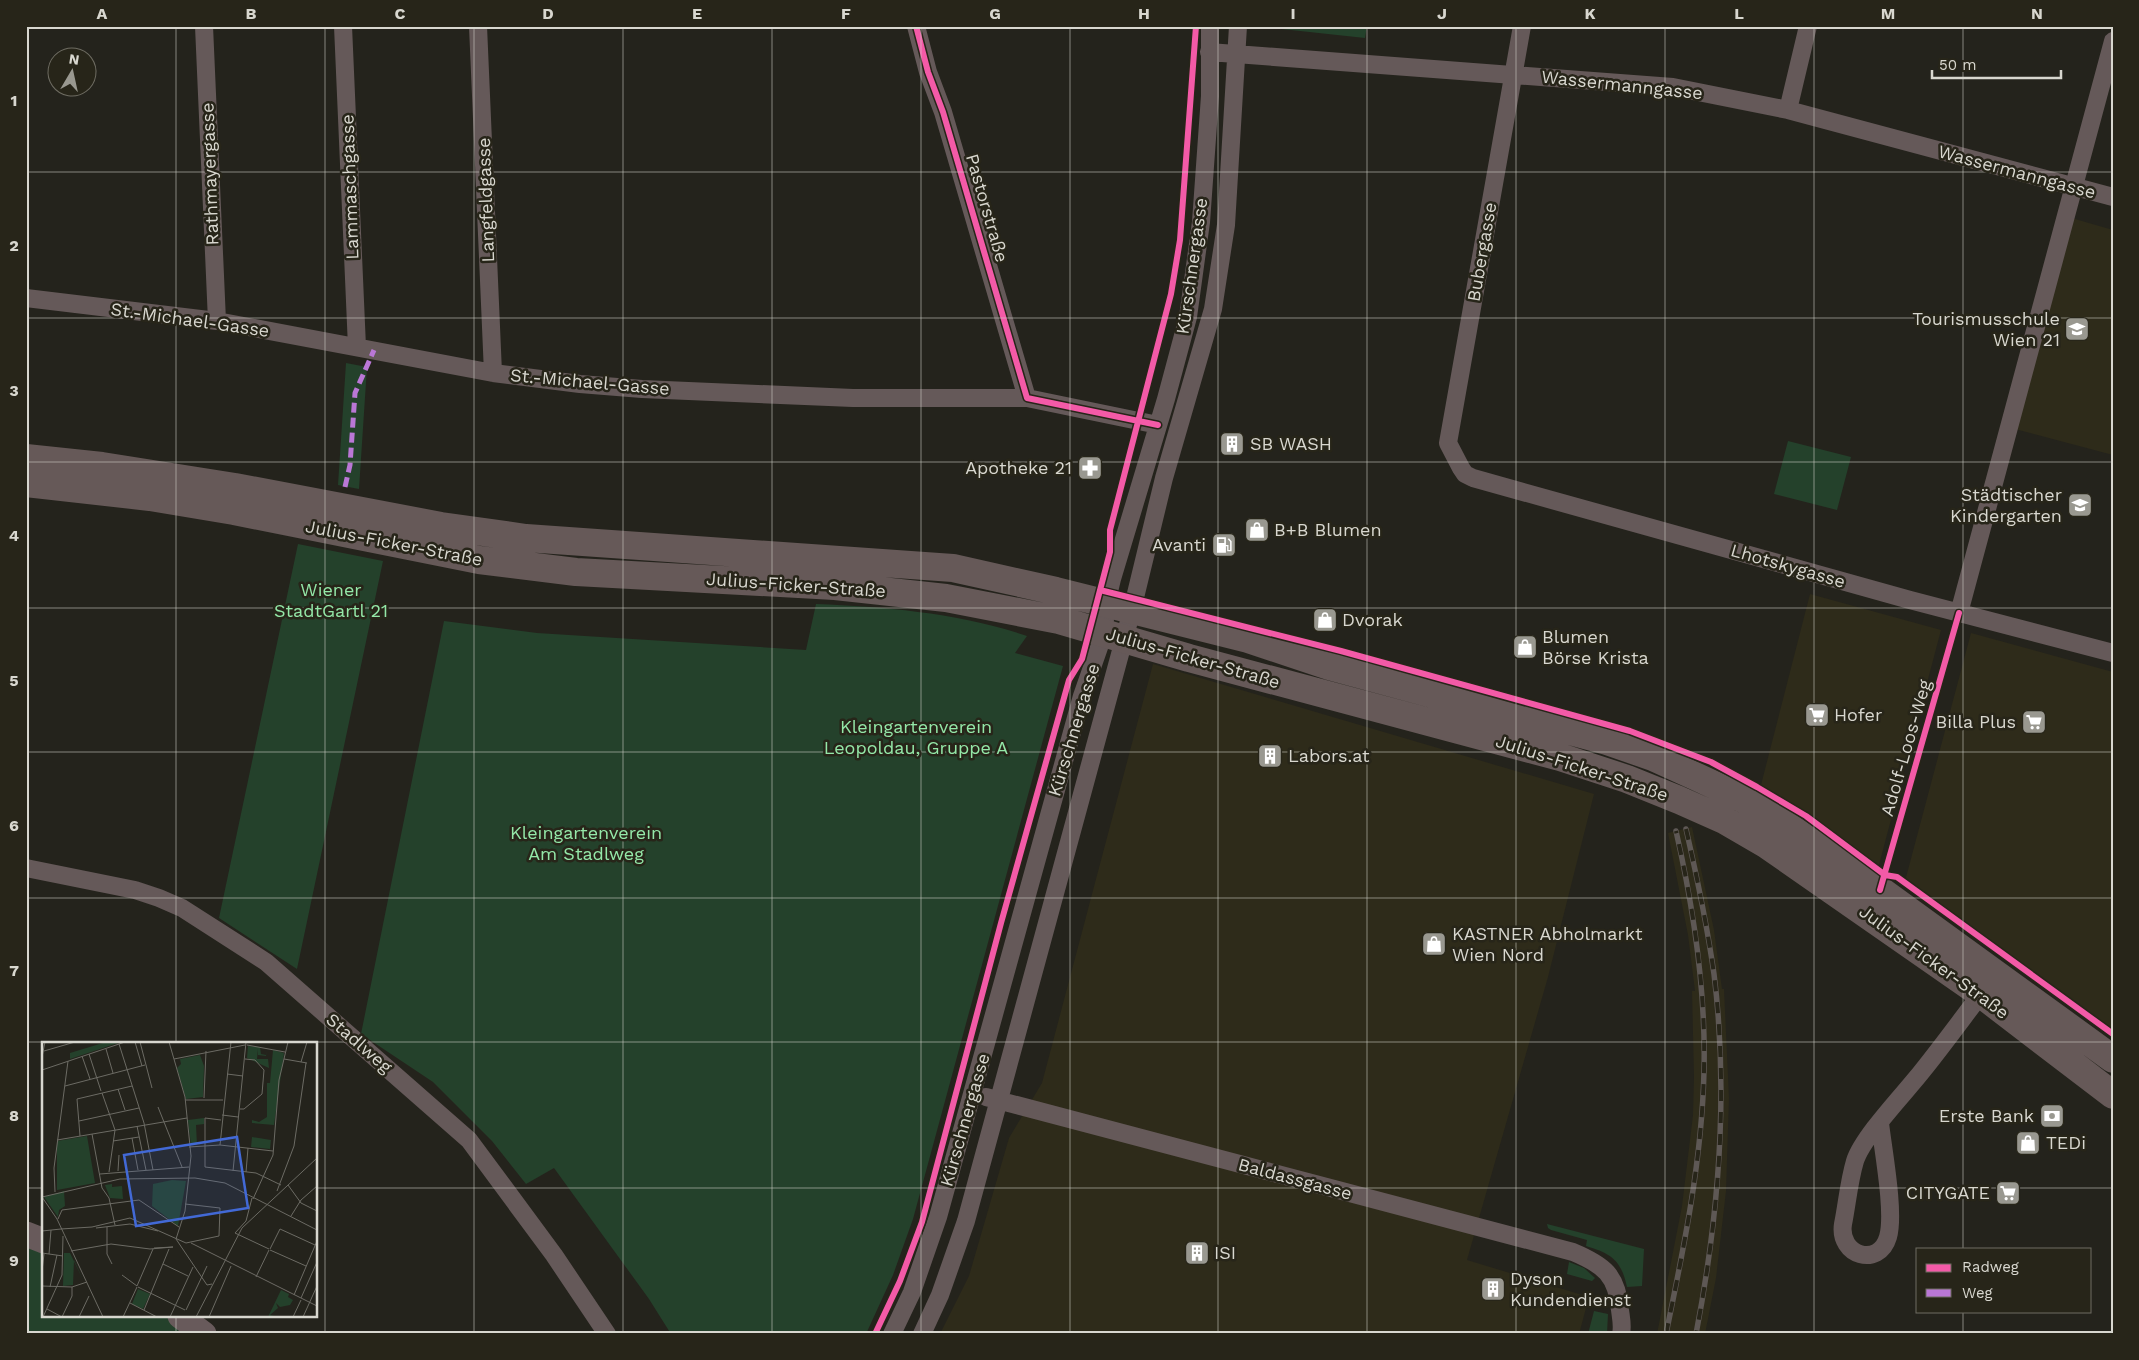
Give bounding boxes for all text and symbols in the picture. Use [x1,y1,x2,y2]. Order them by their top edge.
text: A [97,4,108,23]
text: B [246,4,257,23]
text: C [395,4,406,23]
text: D [542,4,554,23]
text: E [692,4,702,23]
text: F [841,4,851,23]
text: G [989,4,1001,23]
text: H [1138,4,1150,23]
text: I [1290,4,1296,23]
text: J [1437,4,1447,23]
text: K [1584,4,1596,23]
text: L [1734,4,1744,23]
text: M [1881,4,1895,23]
text: N [2031,4,2043,23]
north arrow [48,48,98,98]
scale bar [1932,48,2060,80]
text: N [68,50,80,68]
text: 50 m [1939,56,1976,74]
street label: Wassermanngasse [1540,66,1704,103]
text: 1 [11,91,17,110]
street label: Rathmayergasse [197,102,222,246]
street label: Lammaschgasse [336,114,363,260]
street label: Langfeldgasse [473,137,498,263]
street label: Wassermanngasse [1936,140,2098,203]
street label: Pastorstraße [962,151,1013,264]
street label: Kürschnergasse [1172,196,1211,336]
street label: Bubergasse [1462,201,1501,303]
text: 2 [9,236,19,255]
street label: St.-Michael-Gasse [109,298,271,341]
place label: Tourismusschule Wien 21 [1912,308,2060,350]
school or university icon: Tourismusschule Wien 21 [2064,316,2090,342]
street label: St.-Michael-Gasse [509,364,671,399]
text: 3 [9,381,19,400]
building icon: SB WASH [1219,431,1245,457]
place label: SB WASH [1250,433,1332,454]
pharmacy icon: Apotheke 21 [1077,455,1103,481]
place label: Apotheke 21 [965,457,1072,478]
place label: Städtischer Kindergarten [1950,484,2062,526]
school or university icon: Städtischer Kindergarten [2067,492,2093,518]
street label: Julius-Ficker-Straße [304,515,484,570]
shop icon: B+B Blumen [1244,517,1270,543]
place label: B+B Blumen [1274,519,1382,540]
text: 4 [9,526,19,545]
fuel station icon: Avanti [1211,532,1237,558]
place label: Avanti [1152,534,1206,555]
street label: Lhotskygasse [1728,539,1848,592]
street label: Julius-Ficker-Straße [706,568,887,601]
park label: Wiener StadtGartl 21 [274,579,388,621]
shop icon: Dvorak [1312,607,1338,633]
place label: Dvorak [1342,609,1403,630]
street label: Julius-Ficker-Straße [1104,623,1283,692]
place label: Blumen Börse Krista [1542,626,1649,668]
shop icon: Blumen Börse Krista [1512,634,1538,660]
street label: Kürschnergasse [1043,661,1104,799]
text: 5 [9,671,19,690]
street label: Adolf-Loos-Weg [1876,677,1935,819]
supermarket icon: Hofer [1804,702,1830,728]
place label: Hofer [1834,704,1882,725]
supermarket icon: Billa Plus [2021,709,2047,735]
place label: Billa Plus [1935,711,2016,732]
park label: Kleingartenverein Leopoldau, Gruppe A [824,716,1008,758]
street label: Julius-Ficker-Straße [1493,730,1671,805]
building icon: Labors.at [1257,743,1283,769]
place label: Labors.at [1288,745,1370,766]
text: 6 [9,816,19,835]
park label: Kleingartenverein Am Stadlweg [510,822,662,864]
street label: Julius-Ficker-Straße [1855,900,2013,1023]
place label: KASTNER Abholmarkt Wien Nord [1452,923,1643,965]
shop icon: KASTNER Abholmarkt Wien Nord [1421,931,1447,957]
text: 7 [9,961,19,980]
street label: Stadlweg [322,1008,397,1077]
inset map [42,1042,318,1318]
street label: Kürschnergasse [935,1051,994,1189]
bank icon: Erste Bank [2039,1103,2065,1129]
place label: Erste Bank [1939,1105,2034,1126]
text: 8 [9,1106,19,1125]
shop icon: TEDi [2015,1130,2041,1156]
place label: TEDi [2046,1132,2086,1153]
street label: Baldassgasse [1236,1153,1354,1204]
supermarket icon: CITYGATE [1995,1180,2021,1206]
place label: CITYGATE [1906,1182,1990,1203]
building icon: ISI [1184,1240,1210,1266]
place label: ISI [1214,1242,1236,1263]
legend [1916,1248,2092,1312]
text: 9 [9,1251,19,1270]
text: Radweg [1962,1258,2019,1276]
place label: Dyson Kundendienst [1510,1268,1632,1310]
building icon: Dyson Kundendienst [1480,1276,1506,1302]
text: Weg [1962,1284,1993,1302]

